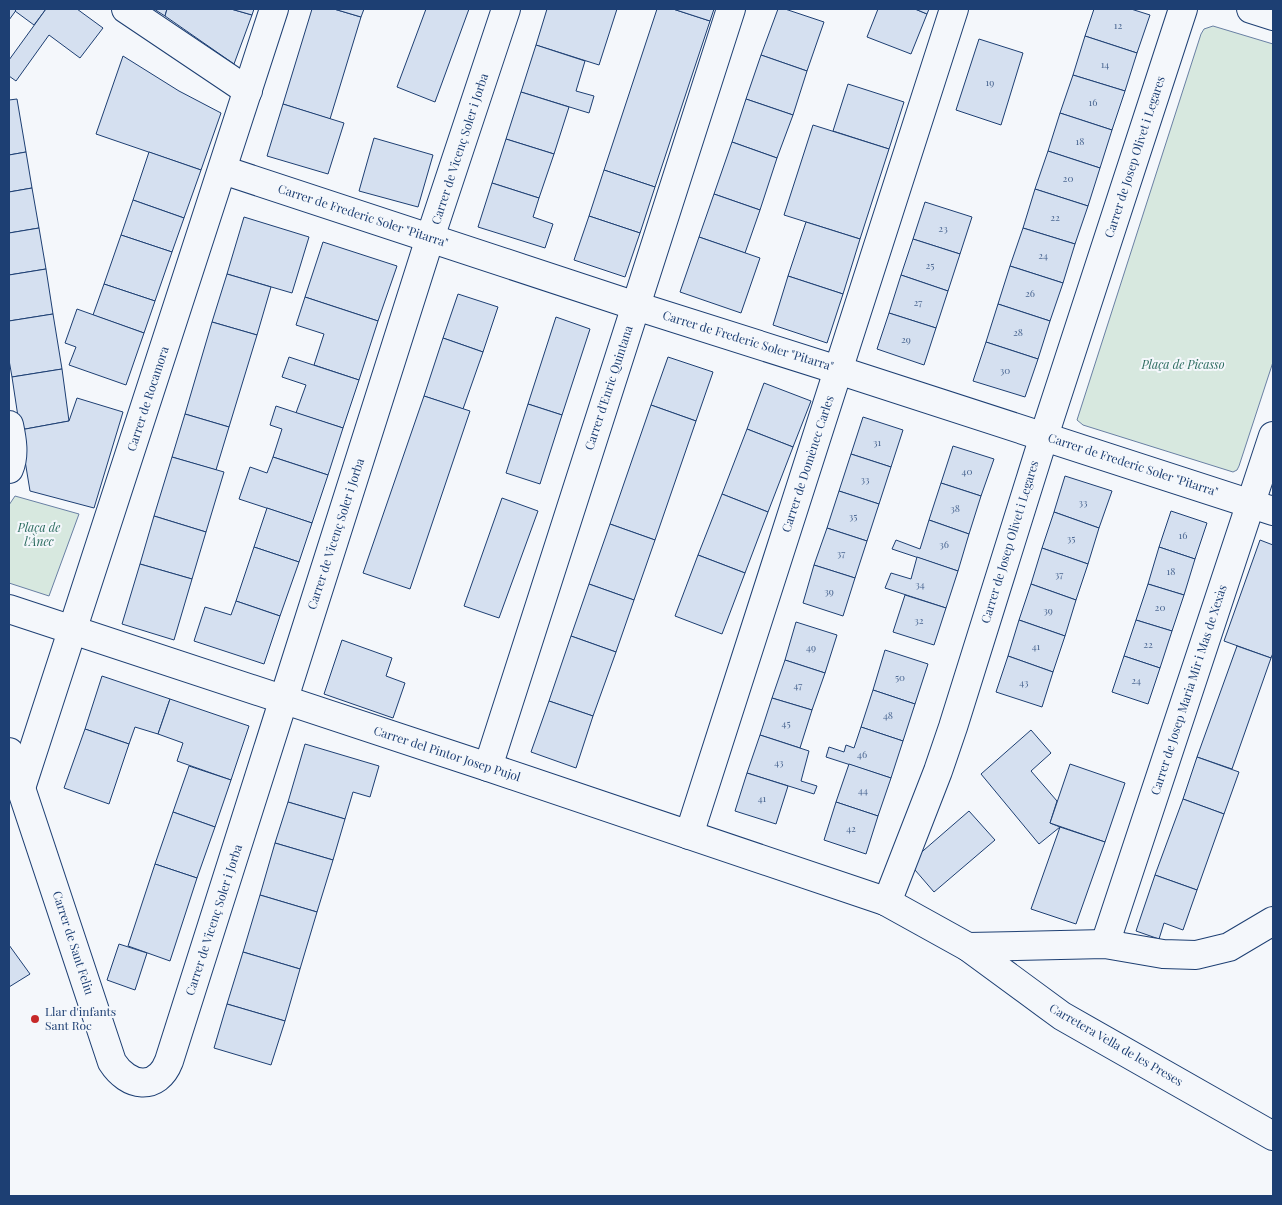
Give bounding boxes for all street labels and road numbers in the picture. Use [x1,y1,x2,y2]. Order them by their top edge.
street label: Carrer de Vicenç Soler i Jorba [427,71,491,226]
street label: Carrer de Josep Olivet i Legares [1100,74,1168,240]
street label: Carrer de Frederic Soler "Pitarra" [276,180,450,250]
street label: Carrer de Frederic Soler "Pitarra" [661,306,836,374]
street label: Carrer d'Enric Quintana [580,323,636,452]
street label: Carrer de Rocamora [123,344,172,453]
street label: Carrer de Domènec Carles [777,393,837,534]
street label: Carrer de Frederic Soler "Pitarra" [1046,429,1220,499]
street label: Carrer de Vicenç Soler i Jorba [303,456,367,611]
street label: Carrer de Josep Olivet i Legares [977,458,1041,625]
street label: Carrer de Josep Maria Mir i Mas de Xexàs [1146,582,1230,797]
street label: Carrer del Pintor Josep Pujol [372,722,523,785]
street label: Carrer de Vicenç Soler i Jorba [181,842,245,997]
street label: Carrer de Sant Feliu [50,889,98,997]
street label: Carretera Vella de les Preses [1047,999,1186,1089]

